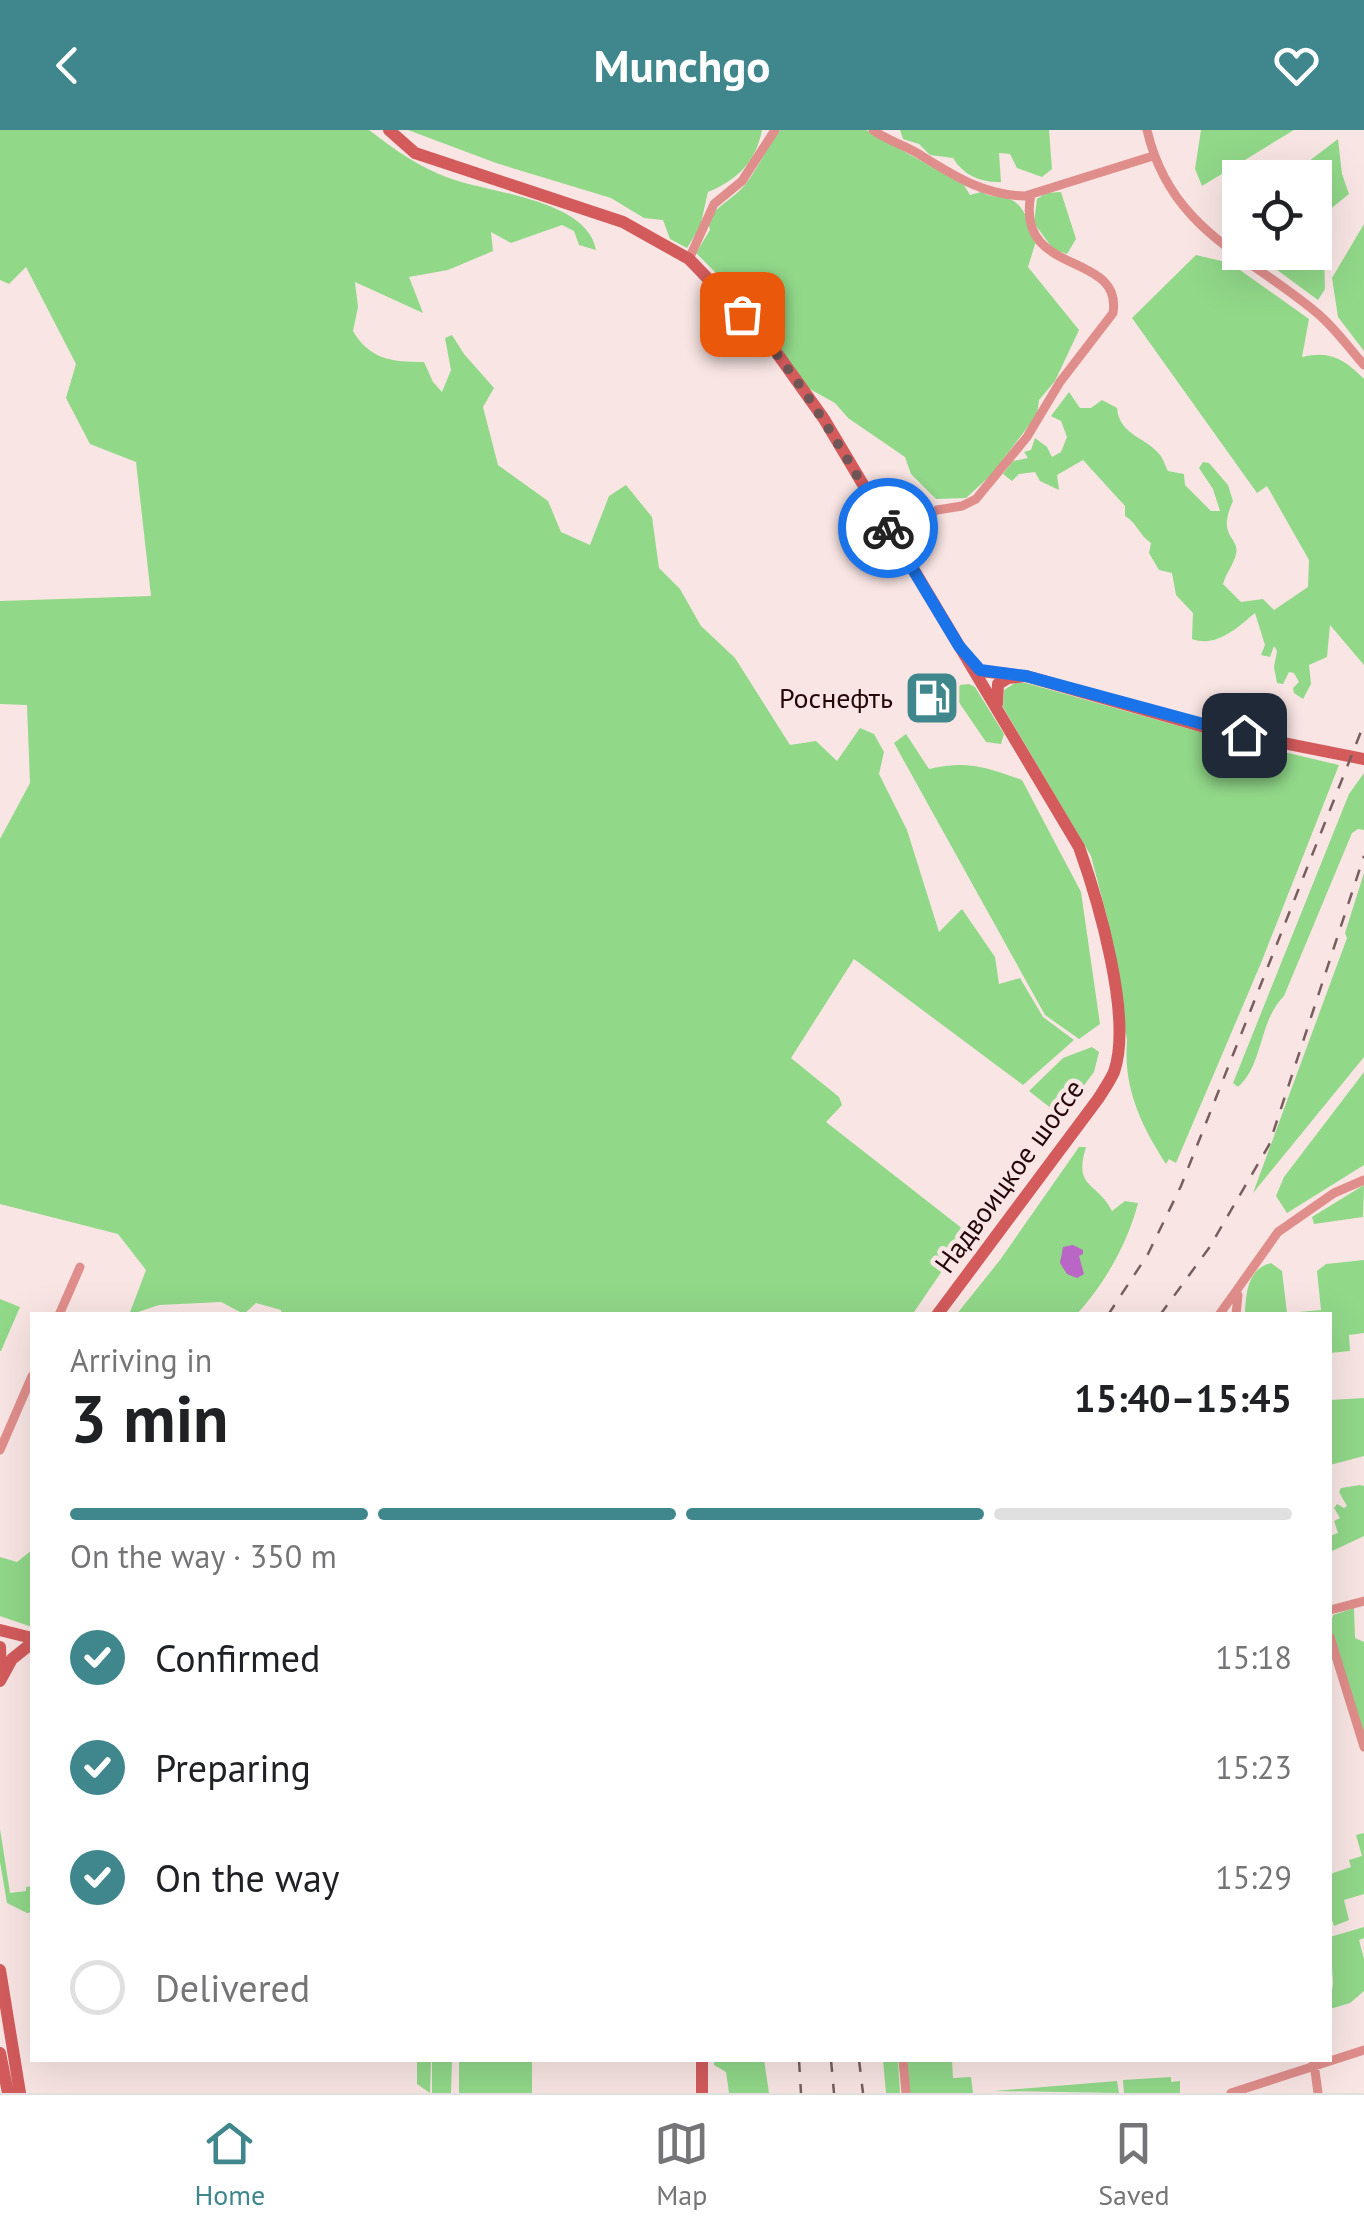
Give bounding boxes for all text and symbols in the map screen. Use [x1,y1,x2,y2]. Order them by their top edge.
text: Munchgo [593,36,771,94]
icon: back [40,38,95,93]
icon: heart [1269,38,1324,93]
map controls [1222,160,1332,270]
button: locate [1222,160,1332,270]
pin [700,272,785,357]
icon: bag [715,287,770,342]
courier [838,478,938,578]
icon: bike [861,501,916,556]
fuel station icon: Роснефть [902,668,962,728]
place label: Роснефть [779,679,893,716]
pin [1202,693,1287,778]
icon: home [1217,708,1272,763]
street label: Надвоицкое шоссе [926,1071,1091,1280]
text: Arriving in [70,1339,212,1381]
text: 15:40–15:45 [1074,1373,1292,1422]
text: 3 min [70,1376,229,1460]
text: On the way · 350 m [70,1535,337,1577]
icon: check [70,1630,125,1685]
text: Confirmed [155,1633,321,1682]
text: 15:18 [1215,1636,1292,1678]
icon: check [70,1740,125,1795]
text: Preparing [155,1743,311,1792]
text: 15:23 [1215,1746,1292,1788]
icon: check [70,1850,125,1905]
text: On the way [155,1853,340,1902]
text: 15:29 [1215,1856,1292,1898]
text: Delivered [155,1963,310,2012]
tab: Home [194,2116,265,2213]
tab: Map [654,2116,709,2213]
tab: Saved [1098,2116,1169,2213]

